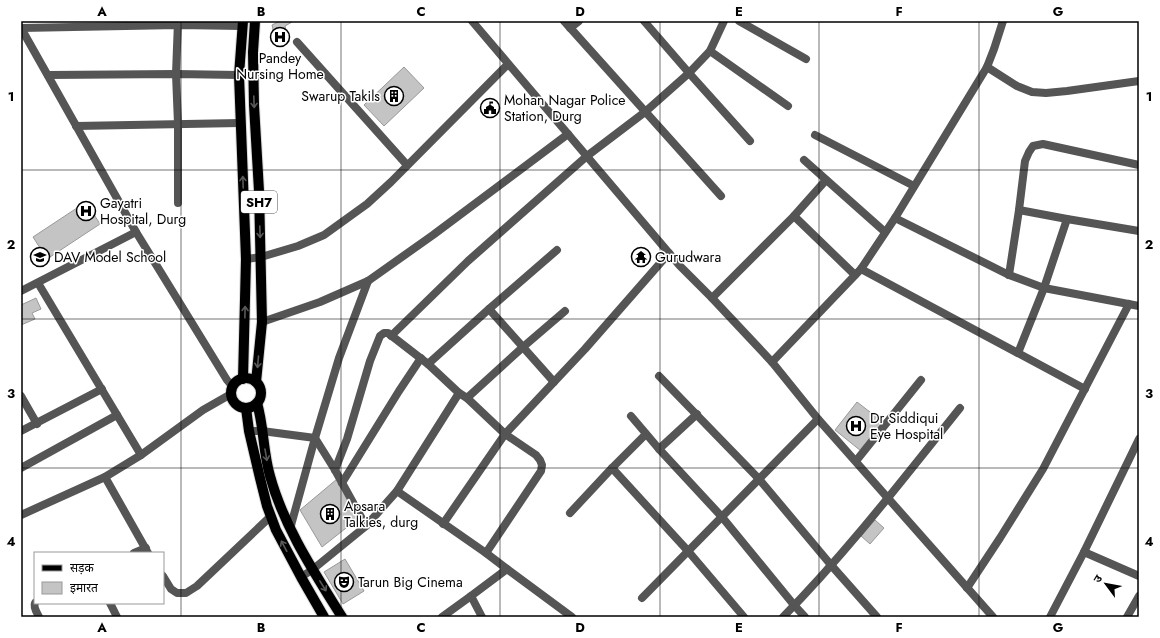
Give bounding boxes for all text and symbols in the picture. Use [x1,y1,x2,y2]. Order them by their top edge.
text: A [96,2,107,21]
text: B [257,2,266,21]
text: C [416,2,426,21]
text: D [575,2,585,21]
text: E [735,2,743,21]
text: F [895,2,903,21]
text: G [1053,2,1064,21]
hospital icon: Pandey Nursing Home [269,26,291,48]
place label: Pandey Nursing Home [236,48,324,84]
building icon: Swarup Takils [383,85,405,107]
place label: Swarup Takils [301,86,380,106]
text: 1 [8,87,14,106]
text: 1 [1146,87,1152,106]
place label: Mohan Nagar Police Station, Durg [504,90,626,126]
one-way arrow [250,95,258,108]
public building icon: Mohan Nagar Police Station, Durg [479,97,501,119]
one-way arrow [239,176,246,189]
road number: SH7 [241,191,277,213]
place label: Gayatri Hospital, Durg [100,193,186,229]
hospital icon: Gayatri Hospital, Durg [75,200,97,222]
one-way arrow [256,225,264,238]
text: 2 [7,235,15,254]
text: 2 [1145,235,1153,254]
school or university icon: DAV Model School [29,246,51,268]
temple icon: Gurudwara [630,246,652,268]
place label: DAV Model School [54,247,166,267]
place label: Gurudwara [655,247,721,267]
one-way arrow [241,306,249,319]
one-way arrow [254,355,262,368]
text: 3 [7,384,15,403]
text: 3 [1145,384,1153,403]
place label: Dr Siddiqui Eye Hospital [870,408,943,444]
hospital icon: Dr Siddiqui Eye Hospital [845,415,867,437]
one-way arrow [262,448,270,461]
place label: Apsara Talkies, durg [344,496,418,532]
building icon: Apsara Talkies, durg [319,503,341,525]
text: 4 [6,532,16,551]
text: 4 [1144,532,1154,551]
one-way arrow [280,541,288,553]
legend [34,552,164,604]
text: सड़क [70,559,95,577]
north arrow [1086,564,1126,604]
theatre icon: Tarun Big Cinema [333,571,355,593]
text: उ [1089,571,1106,586]
place label: Tarun Big Cinema [358,572,463,592]
text: इमारत [70,579,99,597]
one-way arrow [319,580,327,591]
text: A [96,618,107,637]
text: B [257,618,266,637]
text: C [416,618,426,637]
text: D [575,618,585,637]
text: E [735,618,743,637]
text: F [895,618,903,637]
text: G [1053,618,1064,637]

